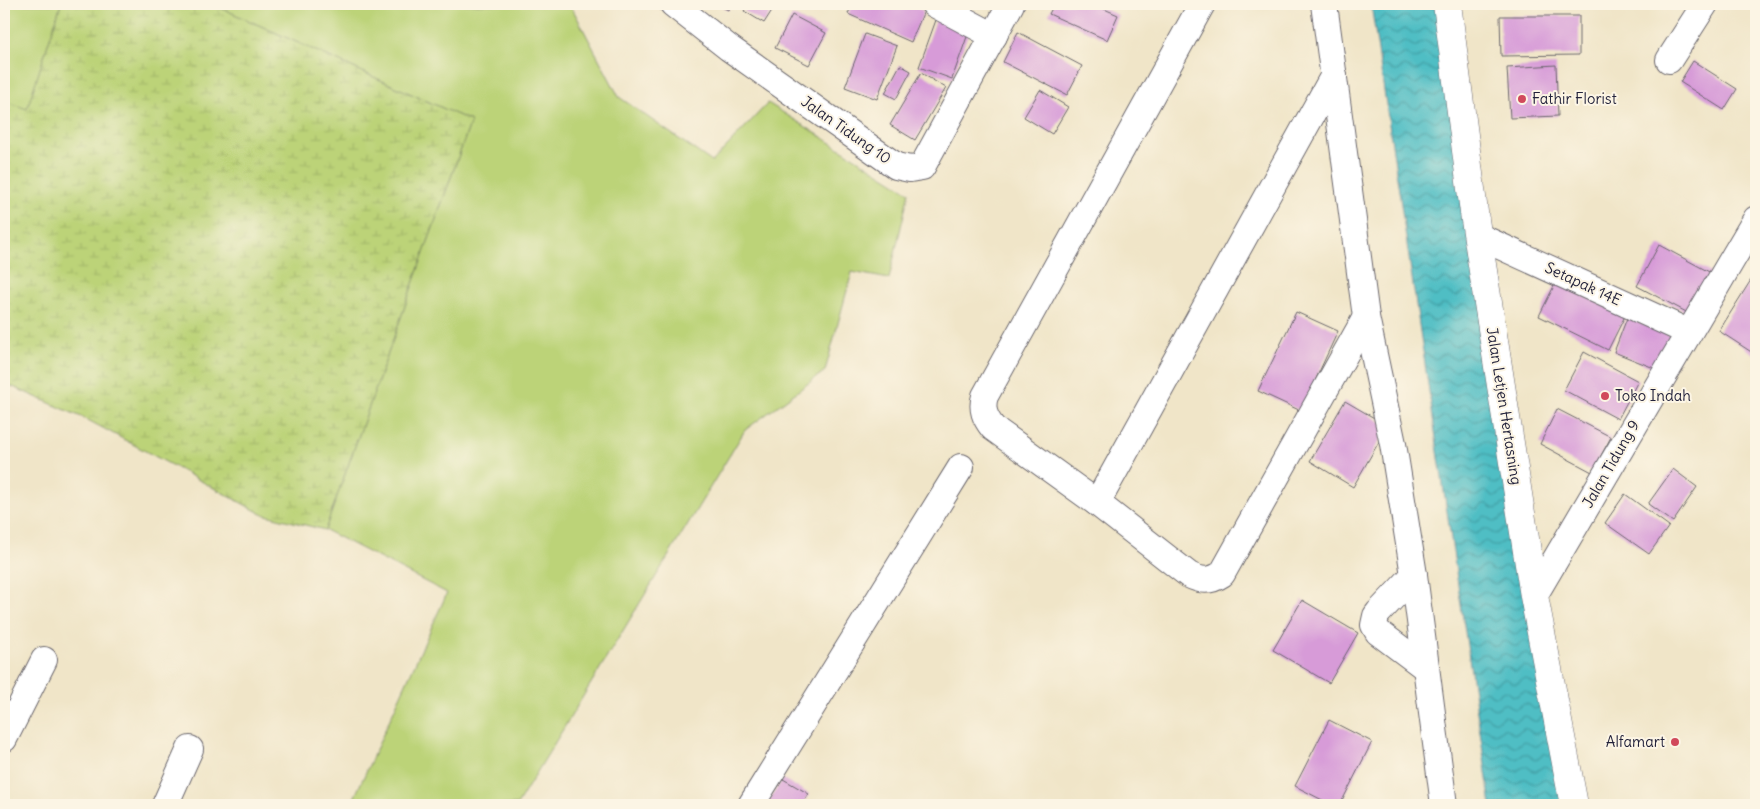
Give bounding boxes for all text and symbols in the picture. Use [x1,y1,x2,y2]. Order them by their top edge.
place label: Fathir Florist [1532,89,1617,108]
street label: Jalan Tidung 10 [798,92,895,168]
marker: Fathir Florist [1516,93,1528,105]
street label: Setapak 14E [1542,258,1624,310]
street label: Jalan Letjen Hertasning [1483,326,1526,486]
place label: Toko Indah [1615,386,1691,405]
marker: Toko Indah [1599,390,1611,402]
street label: Jalan Tidung 9 [1578,416,1643,511]
place label: Alfamart [1606,732,1665,751]
marker: Alfamart [1669,736,1681,748]

